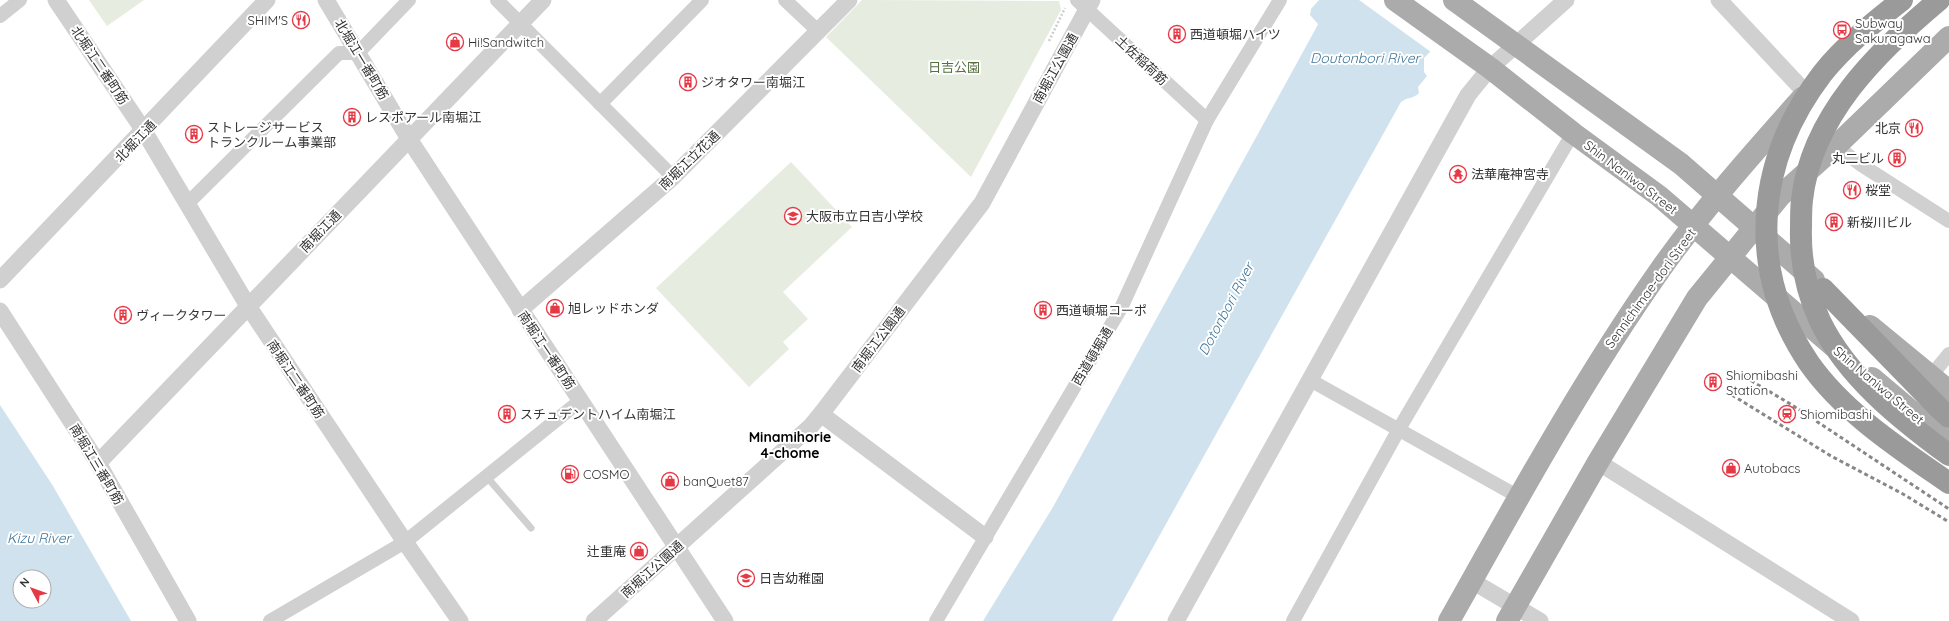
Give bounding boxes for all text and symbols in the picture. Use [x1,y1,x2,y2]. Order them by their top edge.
restaurant icon: SHIM'S [291,10,311,30]
place label: SHIM'S [248,12,288,28]
place label: Subway Sakuragawa [1855,15,1931,46]
street label: 北堀江一番町筋 [332,16,392,102]
bus stop icon: Subway Sakuragawa [1832,20,1852,40]
street label: 北堀江二番町筋 [68,23,132,107]
building icon: 西道頓堀ハイツ [1167,24,1187,44]
place label: 西道頓堀ハイツ [1190,26,1281,42]
street label: 南堀江公園通 [1029,30,1081,106]
shop icon: Hi!Sandwitch [445,32,465,52]
street label: 土佐稲荷筋 [1113,32,1171,88]
place label: Hi!Sandwitch [468,34,544,50]
water label: Doutonbori River [1310,49,1422,67]
park label: 日吉公園 [928,59,980,75]
building icon: ジオタワー南堀江 [678,72,698,92]
place label: ジオタワー南堀江 [701,74,805,90]
building icon: レスポアール南堀江 [342,107,362,127]
place label: レスポアール南堀江 [365,109,481,125]
street label: 北堀江通 [111,117,159,165]
restaurant icon: 北京 [1904,118,1924,138]
place label: ストレージサービス トランクルーム事業部 [207,119,336,150]
place label: 北京 [1875,120,1901,136]
building icon: ストレージサービス トランクルーム事業部 [184,124,204,144]
street label: 南堀江立花通 [655,127,723,193]
street label: Shin Naniwa Street [1581,137,1681,217]
building icon: 丸二ビル [1887,148,1907,168]
place label: 丸二ビル [1832,150,1884,166]
temple icon: 法華庵神宮寺 [1448,164,1468,184]
place label: 法華庵神宮寺 [1471,166,1549,182]
restaurant icon: 桜堂 [1842,180,1862,200]
place label: 桜堂 [1865,182,1891,198]
school or university icon: 大阪市立日吉小学校 [783,206,803,226]
street label: 南堀江通 [296,207,344,255]
place label: 大阪市立日吉小学校 [806,208,923,224]
building icon: 新桜川ビル [1824,212,1844,232]
place label: 新桜川ビル [1847,214,1912,230]
street label: Sennichimae-dori Street [1601,225,1699,351]
water label: Dotonbori River [1194,258,1259,358]
shop icon: 旭レッドホンダ [545,298,565,318]
place label: 旭レッドホンダ [568,300,659,316]
building icon: 西道頓堀コーポ [1033,300,1053,320]
place label: 西道頓堀コーポ [1056,302,1147,318]
street label: 南堀江公園通 [848,303,908,375]
building icon: ヴィークタワー [113,305,133,325]
place label: ヴィークタワー [136,307,226,323]
street label: 南堀江一番町筋 [515,308,579,392]
street label: 西道頓堀通 [1068,324,1116,388]
street label: 南堀江二番町筋 [264,337,328,421]
street label: Shin Naniwa Street [1831,343,1927,427]
place label: Shiomibashi Station [1726,367,1798,398]
building icon: Shiomibashi Station [1703,372,1723,392]
building icon: スチュデントハイム南堀江 [497,404,517,424]
station icon: Shiomibashi [1777,404,1797,424]
place label: スチュデントハイム南堀江 [520,406,675,422]
place label: Shiomibashi [1800,406,1872,422]
street label: 南堀江三番町筋 [67,421,127,507]
district label: Minamihorie 4-chome [749,428,831,462]
shop icon: Autobacs [1721,458,1741,478]
place label: Autobacs [1744,460,1800,476]
fuel station icon: COSMO [560,464,580,484]
place label: COSMO [583,466,630,482]
shop icon: banQuet87 [660,471,680,491]
place label: banQuet87 [683,473,749,489]
water label: Kizu River [7,529,73,547]
street label: 南堀江公園通 [618,537,686,601]
shop icon: 辻重庵 [629,541,649,561]
place label: 辻重庵 [587,543,626,559]
school or university icon: 日吉幼稚園 [736,568,756,588]
north arrow [12,569,52,609]
place label: 日吉幼稚園 [759,570,824,586]
text: N [17,575,32,590]

